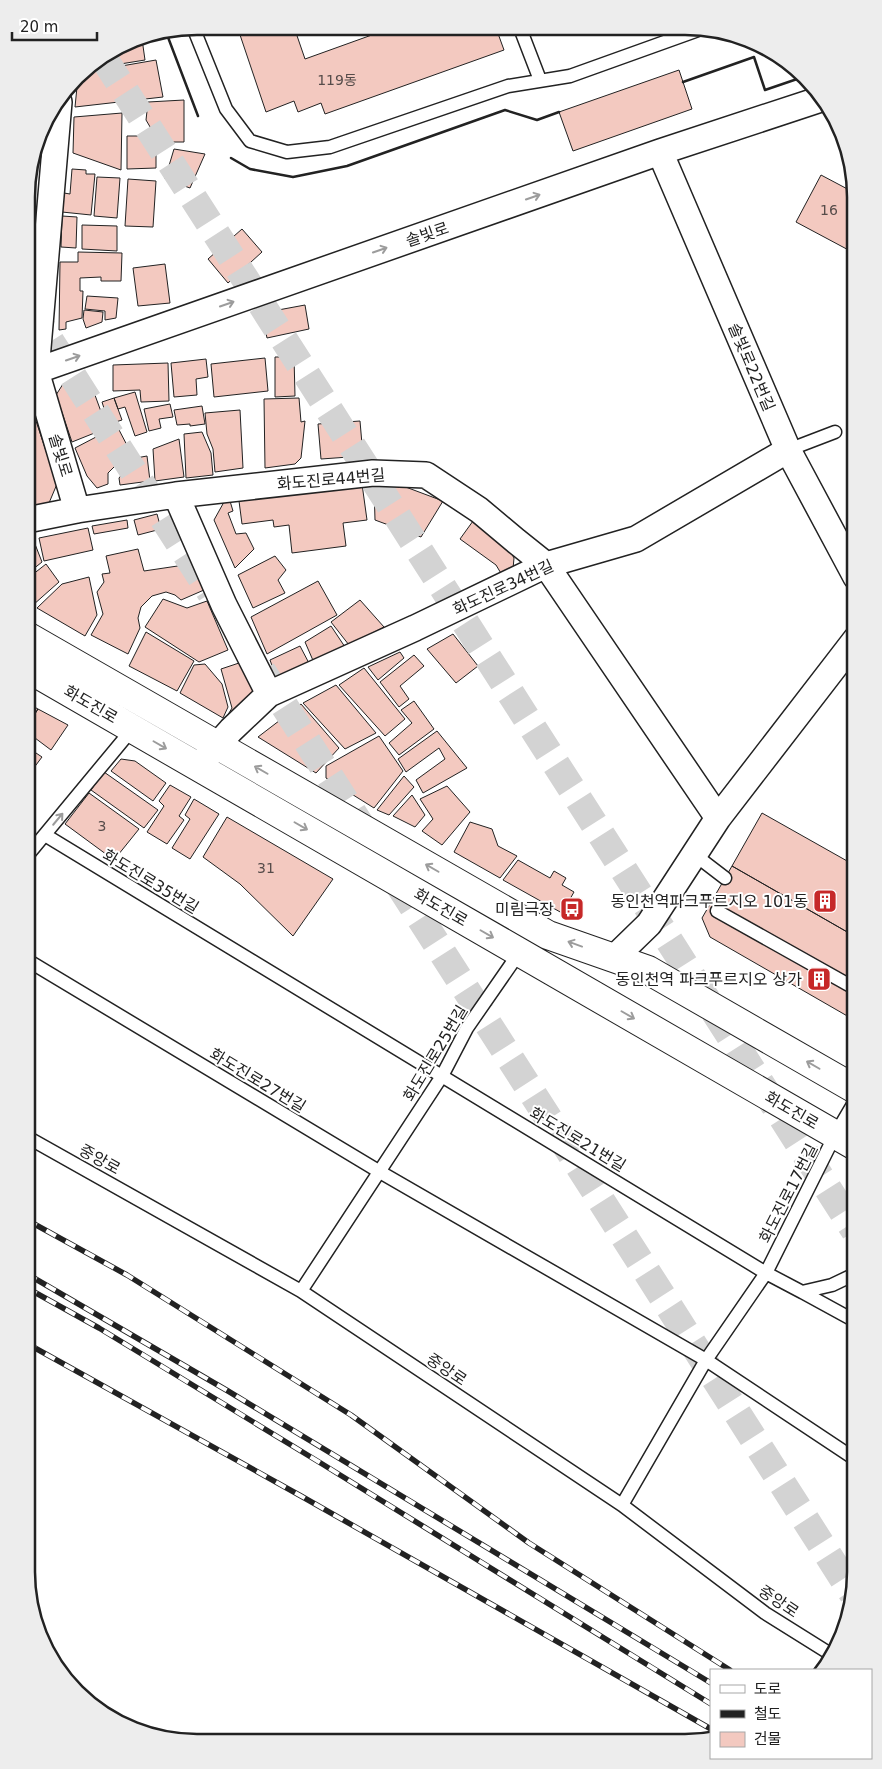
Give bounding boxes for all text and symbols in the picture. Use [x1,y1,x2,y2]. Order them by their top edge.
scale bar [12,10,98,42]
text: 20 m [20,18,58,36]
house number: 119동 [317,72,357,88]
one-way arrow [525,192,541,201]
house number: 16 [820,202,838,218]
street label: 솔빛로 [403,218,451,251]
one-way arrow [372,245,387,254]
one-way arrow [219,299,234,308]
street label: 솔빛로22번길 [724,320,779,414]
one-way arrow [65,353,81,362]
street label: 솔빛로 [45,431,76,479]
street label: 화도진로44번길 [276,465,386,494]
street label: 화도진로34번길 [450,556,556,619]
street label: 화도진로 [60,681,121,728]
one-way arrow [153,740,167,750]
one-way arrow [254,765,268,775]
one-way arrow [53,813,64,826]
house number: 3 [98,818,106,834]
one-way arrow [293,822,308,831]
street label: 화도진로35번길 [99,845,202,918]
house number: 31 [257,860,275,876]
one-way arrow [425,863,440,873]
street label: 화도진로 [410,884,471,931]
building icon: 동인천역파크푸르지오 101동 [812,888,838,914]
place label: 동인천역파크푸르지오 101동 [610,892,808,911]
bus stop icon: 미림극장 [559,896,585,922]
place label: 미림극장 [495,900,554,919]
one-way arrow [479,929,494,939]
one-way arrow [568,939,584,948]
building icon: 동인천역 파크푸르지오 상가 [806,966,832,992]
place label: 동인천역 파크푸르지오 상가 [615,970,802,989]
street label: 화도진로25번길 [399,1002,472,1105]
one-way arrow [620,1011,634,1021]
street label: 화도진로27번길 [206,1044,309,1117]
one-way arrow [807,1059,821,1069]
street label: 화도진로 [761,1087,822,1134]
street label: 화도진로21번길 [526,1103,629,1176]
street label: 중앙로 [76,1140,124,1179]
street label: 화도진로17번길 [755,1140,822,1246]
street label: 중앙로 [423,1349,471,1390]
street label: 중앙로 [755,1581,803,1622]
legend [710,1669,872,1759]
text: 도로 [754,1680,782,1698]
text: 철도 [754,1705,782,1723]
text: 건물 [754,1730,782,1748]

